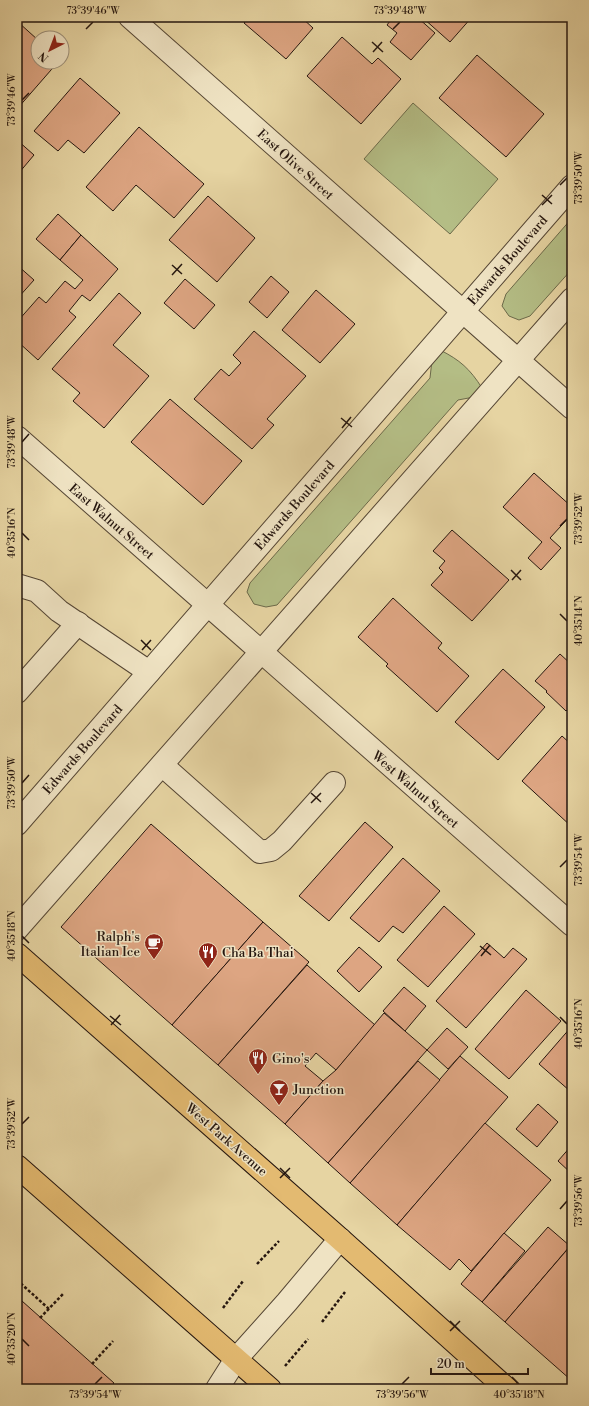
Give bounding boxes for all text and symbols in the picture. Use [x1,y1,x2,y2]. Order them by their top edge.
text: 73°39'46"W [67,5,120,17]
text: 73°39'48"W [373,5,427,17]
north arrow [30,30,70,70]
text: N [36,48,52,65]
text: 73°39'46"W [6,73,18,126]
street label: East Olive Street [254,126,337,204]
text: 73°39'50"W [573,151,585,205]
street label: Edwards Boulevard [464,212,551,309]
text: 73°39'48"W [6,415,18,469]
street label: Edwards Boulevard [251,457,338,554]
street label: East Walnut Street [65,480,158,563]
text: 73°39'52"W [573,492,585,545]
text: 40°35'16"N [6,507,18,558]
text: 40°35'14"N [573,595,585,646]
street label: Edwards Boulevard [39,701,126,798]
street label: West Walnut Street [368,747,462,832]
text: 73°39'50"W [6,756,18,810]
text: 73°39'54"W [573,833,585,886]
text: 40°35'18"N [6,910,18,962]
place label: Ralph's Italian Ice [80,929,140,960]
cafe icon: Ralph's Italian Ice [143,932,165,960]
restaurant icon: Cha Ba Thai [197,941,219,969]
place label: Cha Ba Thai [222,945,294,961]
text: 40°35'16"N [573,998,585,1049]
restaurant icon: Gino's [247,1047,269,1075]
place label: Gino's [272,1051,310,1067]
bar icon: Junction [268,1078,290,1106]
place label: Junction [292,1082,344,1098]
text: 73°39'52"W [6,1097,18,1150]
street label: West Park Avenue [181,1099,271,1180]
text: 73°39'56"W [573,1174,585,1227]
text: 40°35'20"N [6,1312,18,1366]
scale bar [431,1350,528,1376]
text: 20 m [437,1357,465,1372]
text: 73°39'54"W [69,1389,122,1401]
text: 73°39'56"W [376,1389,429,1401]
text: 40°35'18"N [493,1389,545,1401]

